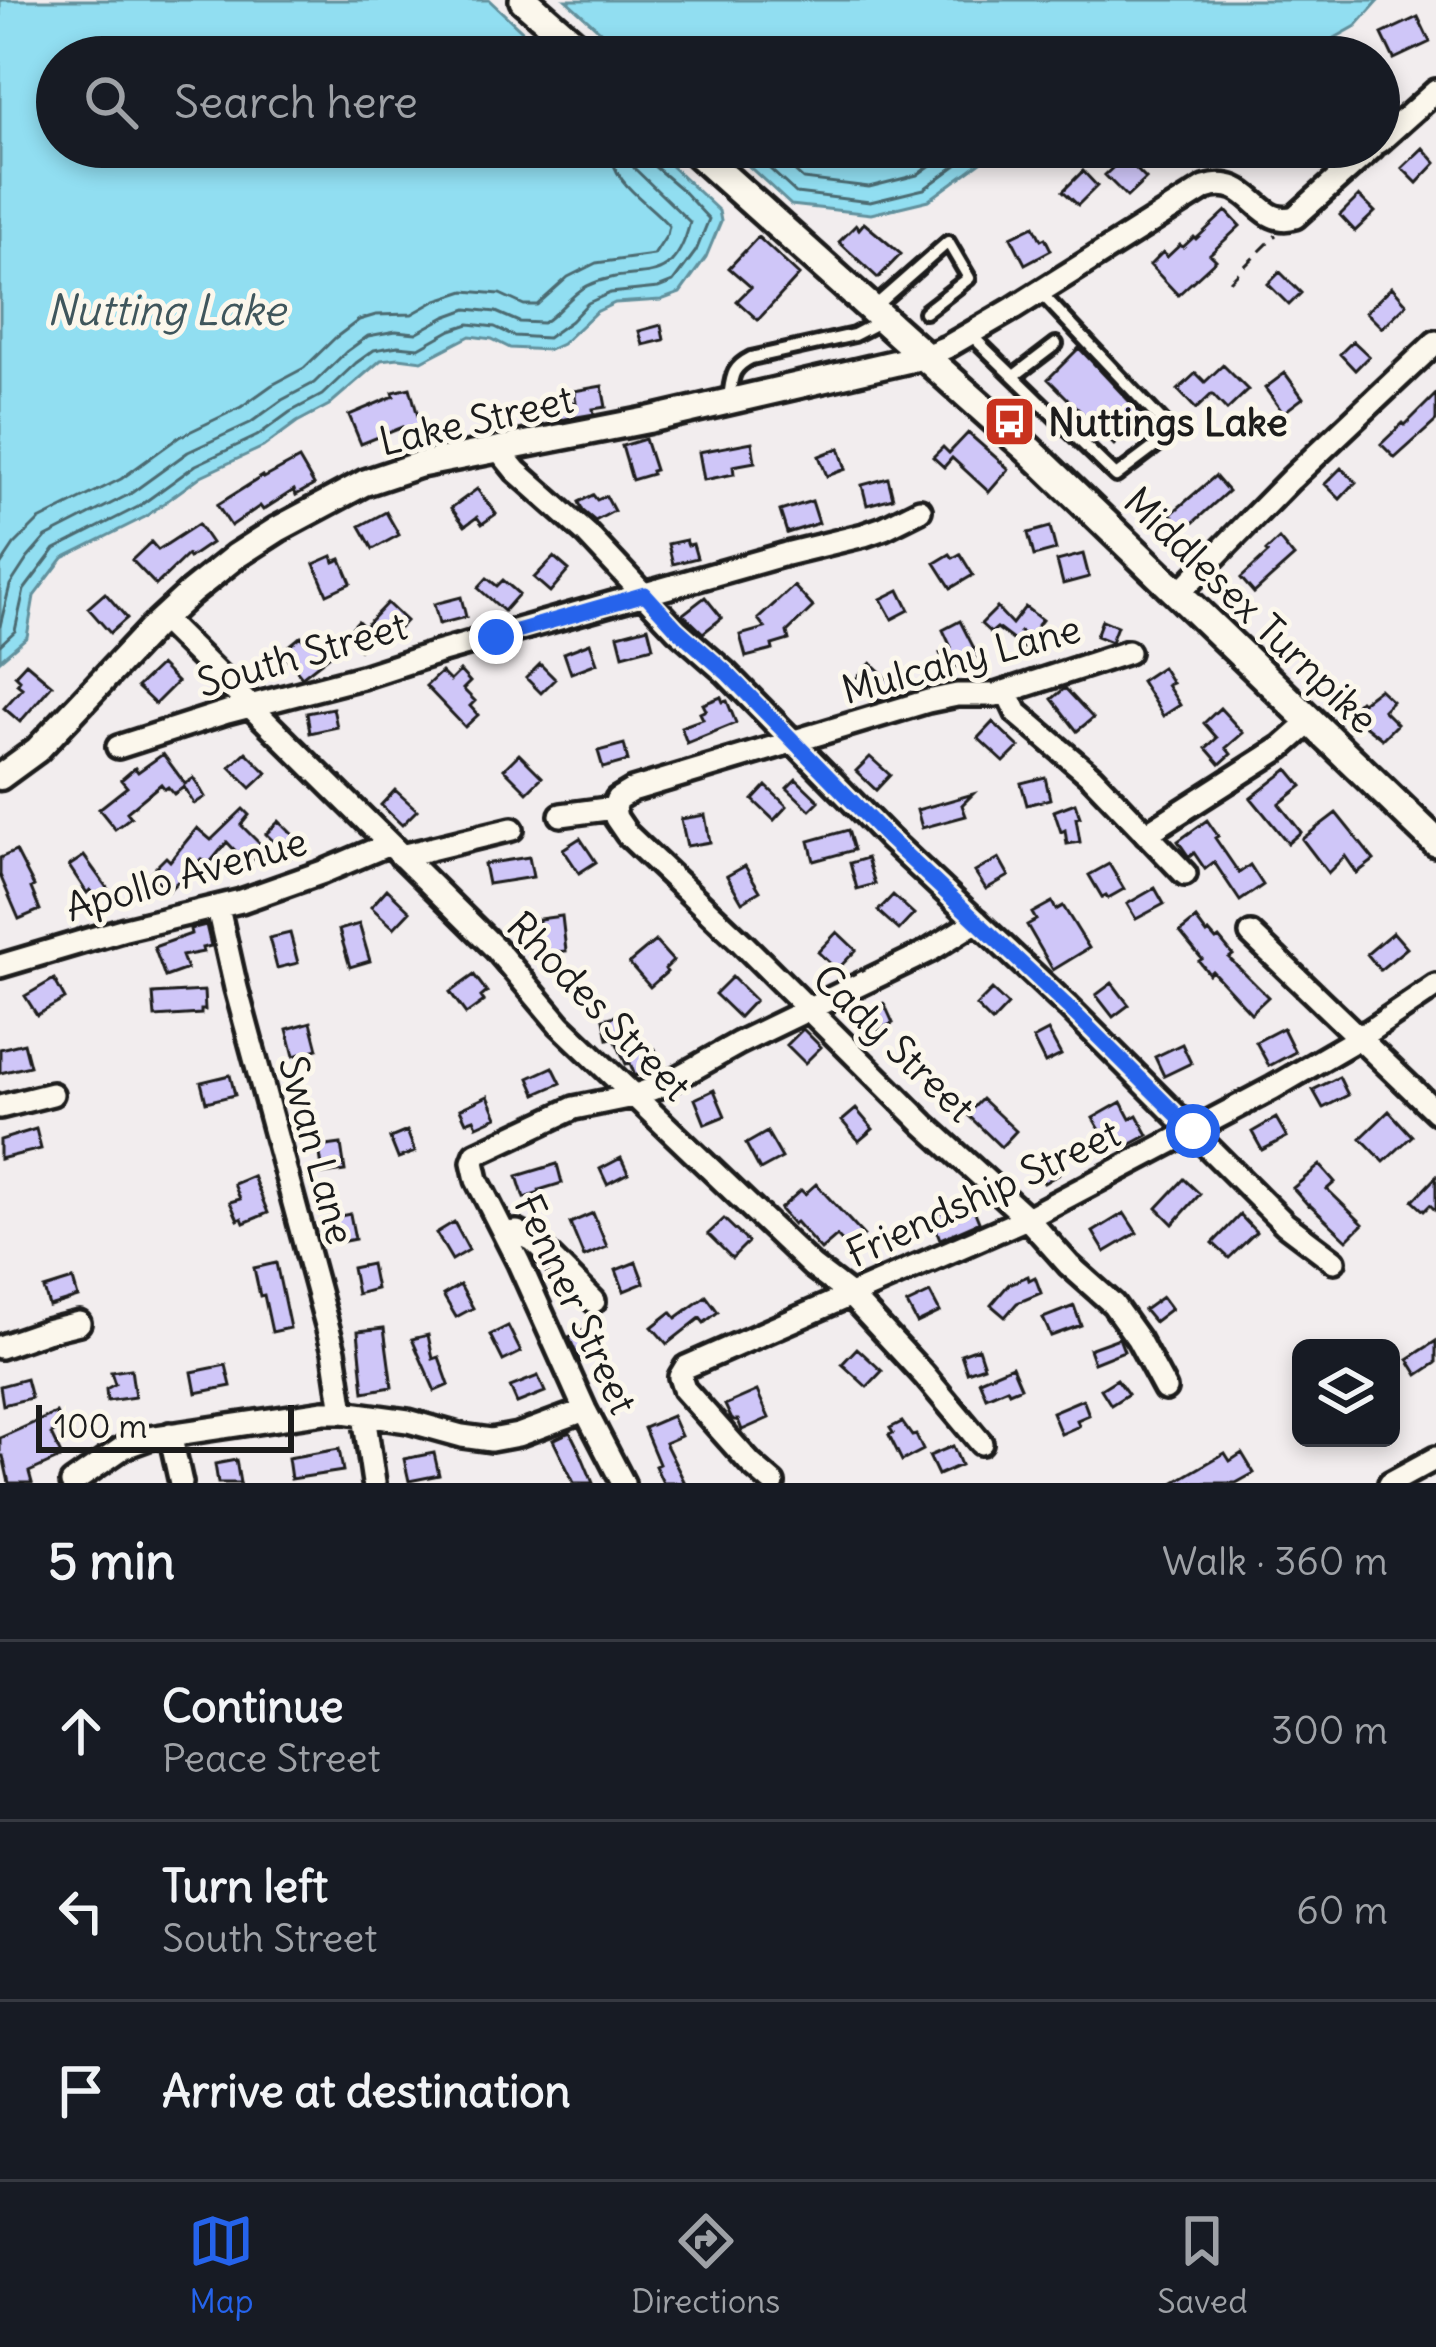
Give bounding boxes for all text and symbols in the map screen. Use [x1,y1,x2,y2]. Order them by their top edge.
search box [36,36,1400,168]
icon: search [78,69,144,135]
text: Search here [174,74,418,130]
water label: Nutting Lake [47,284,289,336]
street label: Lake Street [375,374,578,467]
bus stop icon: Nuttings Lake [981,394,1037,450]
place label: Nuttings Lake [1048,398,1288,447]
street label: Middlesex Turnpike [1114,477,1388,744]
street label: South Street [192,601,412,708]
street label: Mulcahy Lane [836,604,1086,715]
route end [469,610,523,664]
street label: Apollo Avenue [60,817,312,932]
street label: Rhodes Street [496,902,701,1111]
street label: Cady Street [803,954,985,1133]
street label: Swan Lane [268,1051,365,1250]
route start [1166,1104,1220,1158]
street label: Friendship Street [839,1109,1128,1278]
street label: Fenner Street [503,1187,648,1422]
map controls [1292,1339,1400,1447]
button: layers [1292,1339,1400,1447]
scale bar [36,1399,294,1452]
text: 100 m [54,1405,147,1447]
text: 5 min [48,1529,175,1593]
text: Walk · 360 m [1162,1537,1388,1586]
text: Continue [162,1678,344,1734]
icon: ahead [48,1698,114,1764]
text: 300 m [1271,1706,1388,1755]
text: Peace Street [162,1734,381,1783]
text: Turn left [162,1858,328,1914]
icon: left [48,1878,114,1944]
text: 60 m [1296,1886,1388,1935]
text: South Street [162,1914,377,1963]
icon: arrive [48,2058,114,2124]
text: Arrive at destination [162,2063,571,2119]
tab: Map [188,2208,254,2322]
tab: Directions [631,2208,780,2322]
tab: Saved [1157,2208,1248,2322]

